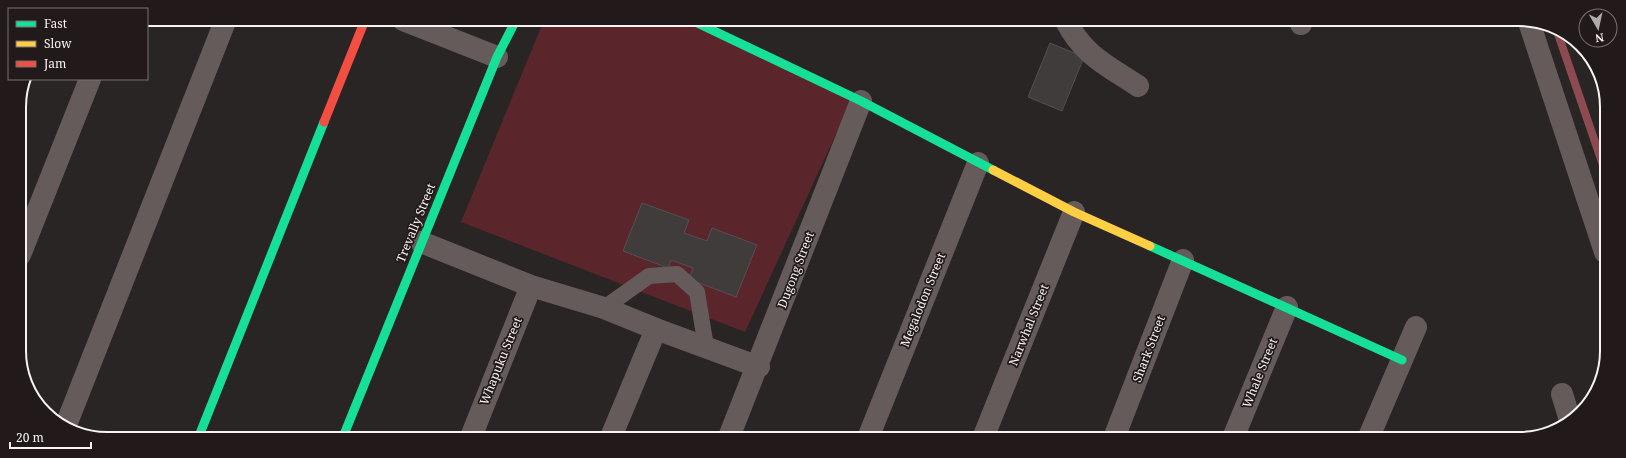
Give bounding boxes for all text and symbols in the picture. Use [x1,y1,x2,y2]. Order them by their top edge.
legend [8,8,148,80]
north arrow [1578,8,1618,48]
text: Fast [44,15,67,32]
text: N [1594,30,1605,47]
text: Slow [44,35,72,52]
text: Jam [43,55,66,72]
street label: Trevally Street [392,181,439,265]
street label: Dugong Street [773,229,818,310]
street label: Megalodon Street [896,250,949,349]
street label: Narwhal Street [1004,281,1053,368]
street label: Shark Street [1128,313,1169,385]
street label: Whapuku Street [475,314,526,407]
street label: Whale Street [1238,335,1281,410]
scale bar [10,424,91,450]
text: 20 m [16,429,44,446]

